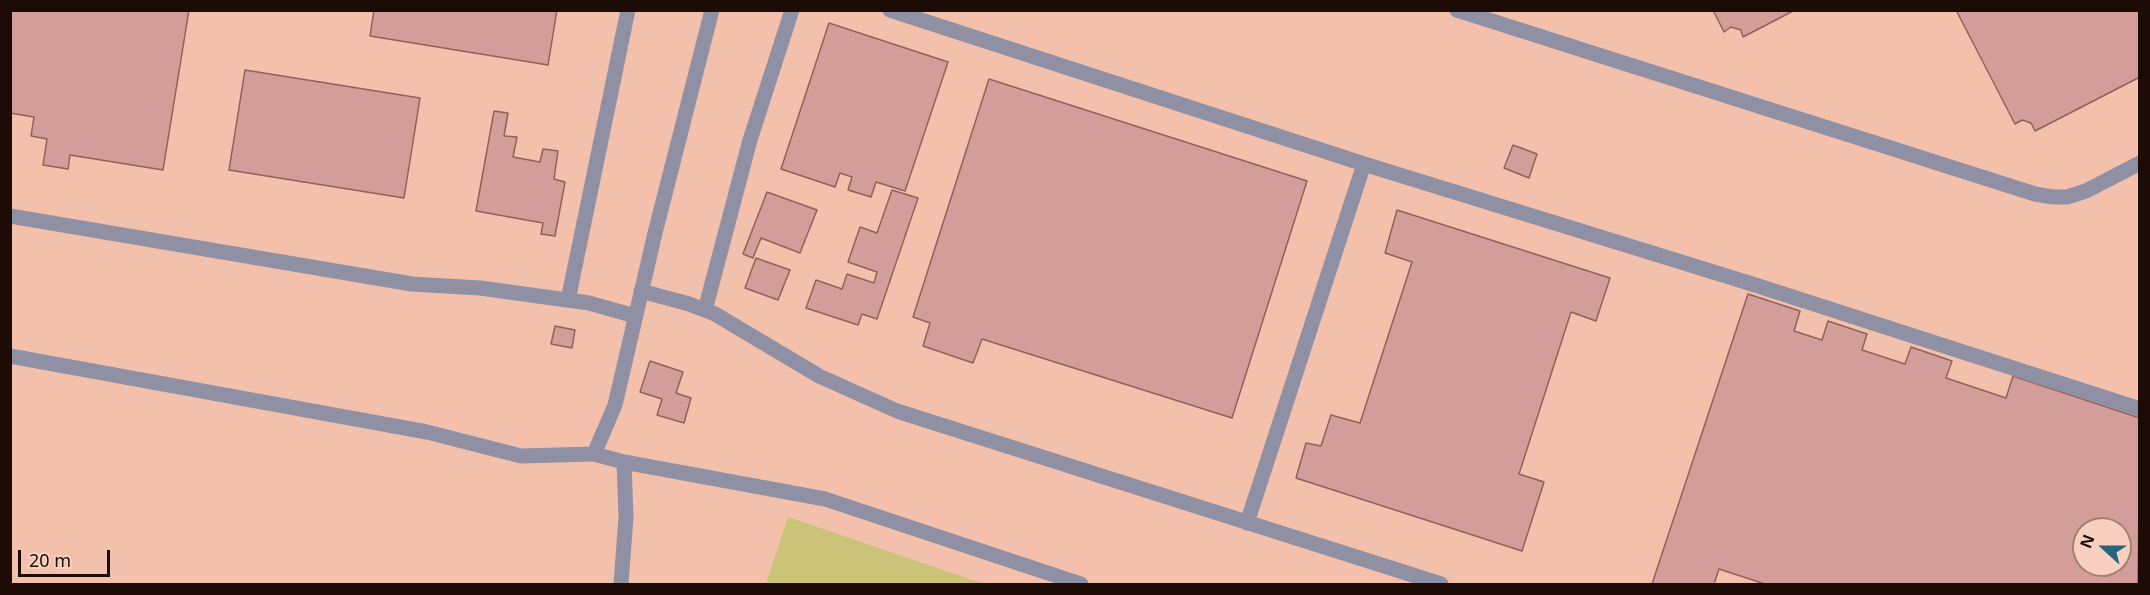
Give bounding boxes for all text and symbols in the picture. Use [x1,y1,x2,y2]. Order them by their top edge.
north arrow [2072,517,2132,577]
text: N [2074,531,2100,551]
scale bar [21,538,112,576]
text: 20 m [29,548,71,572]

